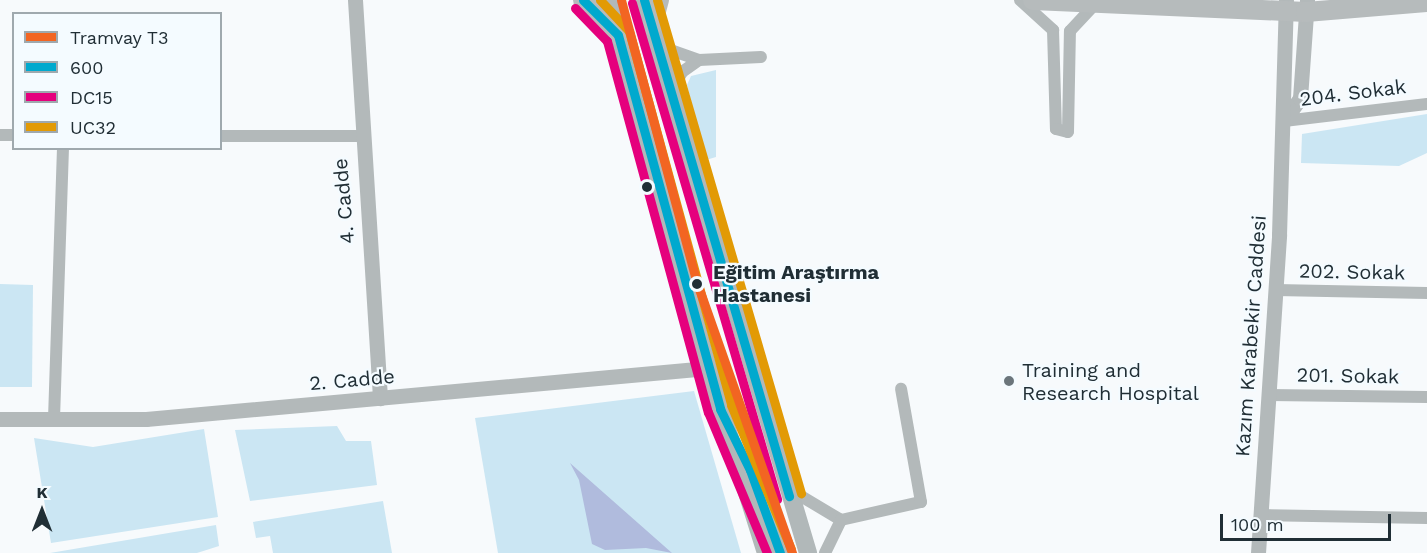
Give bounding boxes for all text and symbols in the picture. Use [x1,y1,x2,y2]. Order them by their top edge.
legend [12,12,222,150]
text: Tramvay T3 [70,27,168,48]
text: 600 [70,57,103,78]
street label: 204. Sokak [1299,75,1407,111]
text: DC15 [70,87,113,108]
text: UC32 [70,117,116,138]
street label: 4. Cadde [328,157,360,245]
unlabelled marker [641,181,653,193]
street label: Kazım Karabekir Caddesi [1231,214,1271,458]
street label: 202. Sokak [1299,259,1405,285]
place label: Eğitim Araştırma Hastanesi [713,260,880,307]
marker: Eğitim Araştırma Hastanesi [686,273,708,295]
place label: Training and Research Hospital [1022,358,1199,405]
street label: 201. Sokak [1296,363,1400,389]
street label: 2. Cadde [308,364,396,396]
marker: Training and Research Hospital [1000,372,1018,390]
north arrow [12,481,72,541]
text: K [36,483,48,502]
scale bar [1223,502,1394,540]
text: 100 m [1231,514,1284,535]

